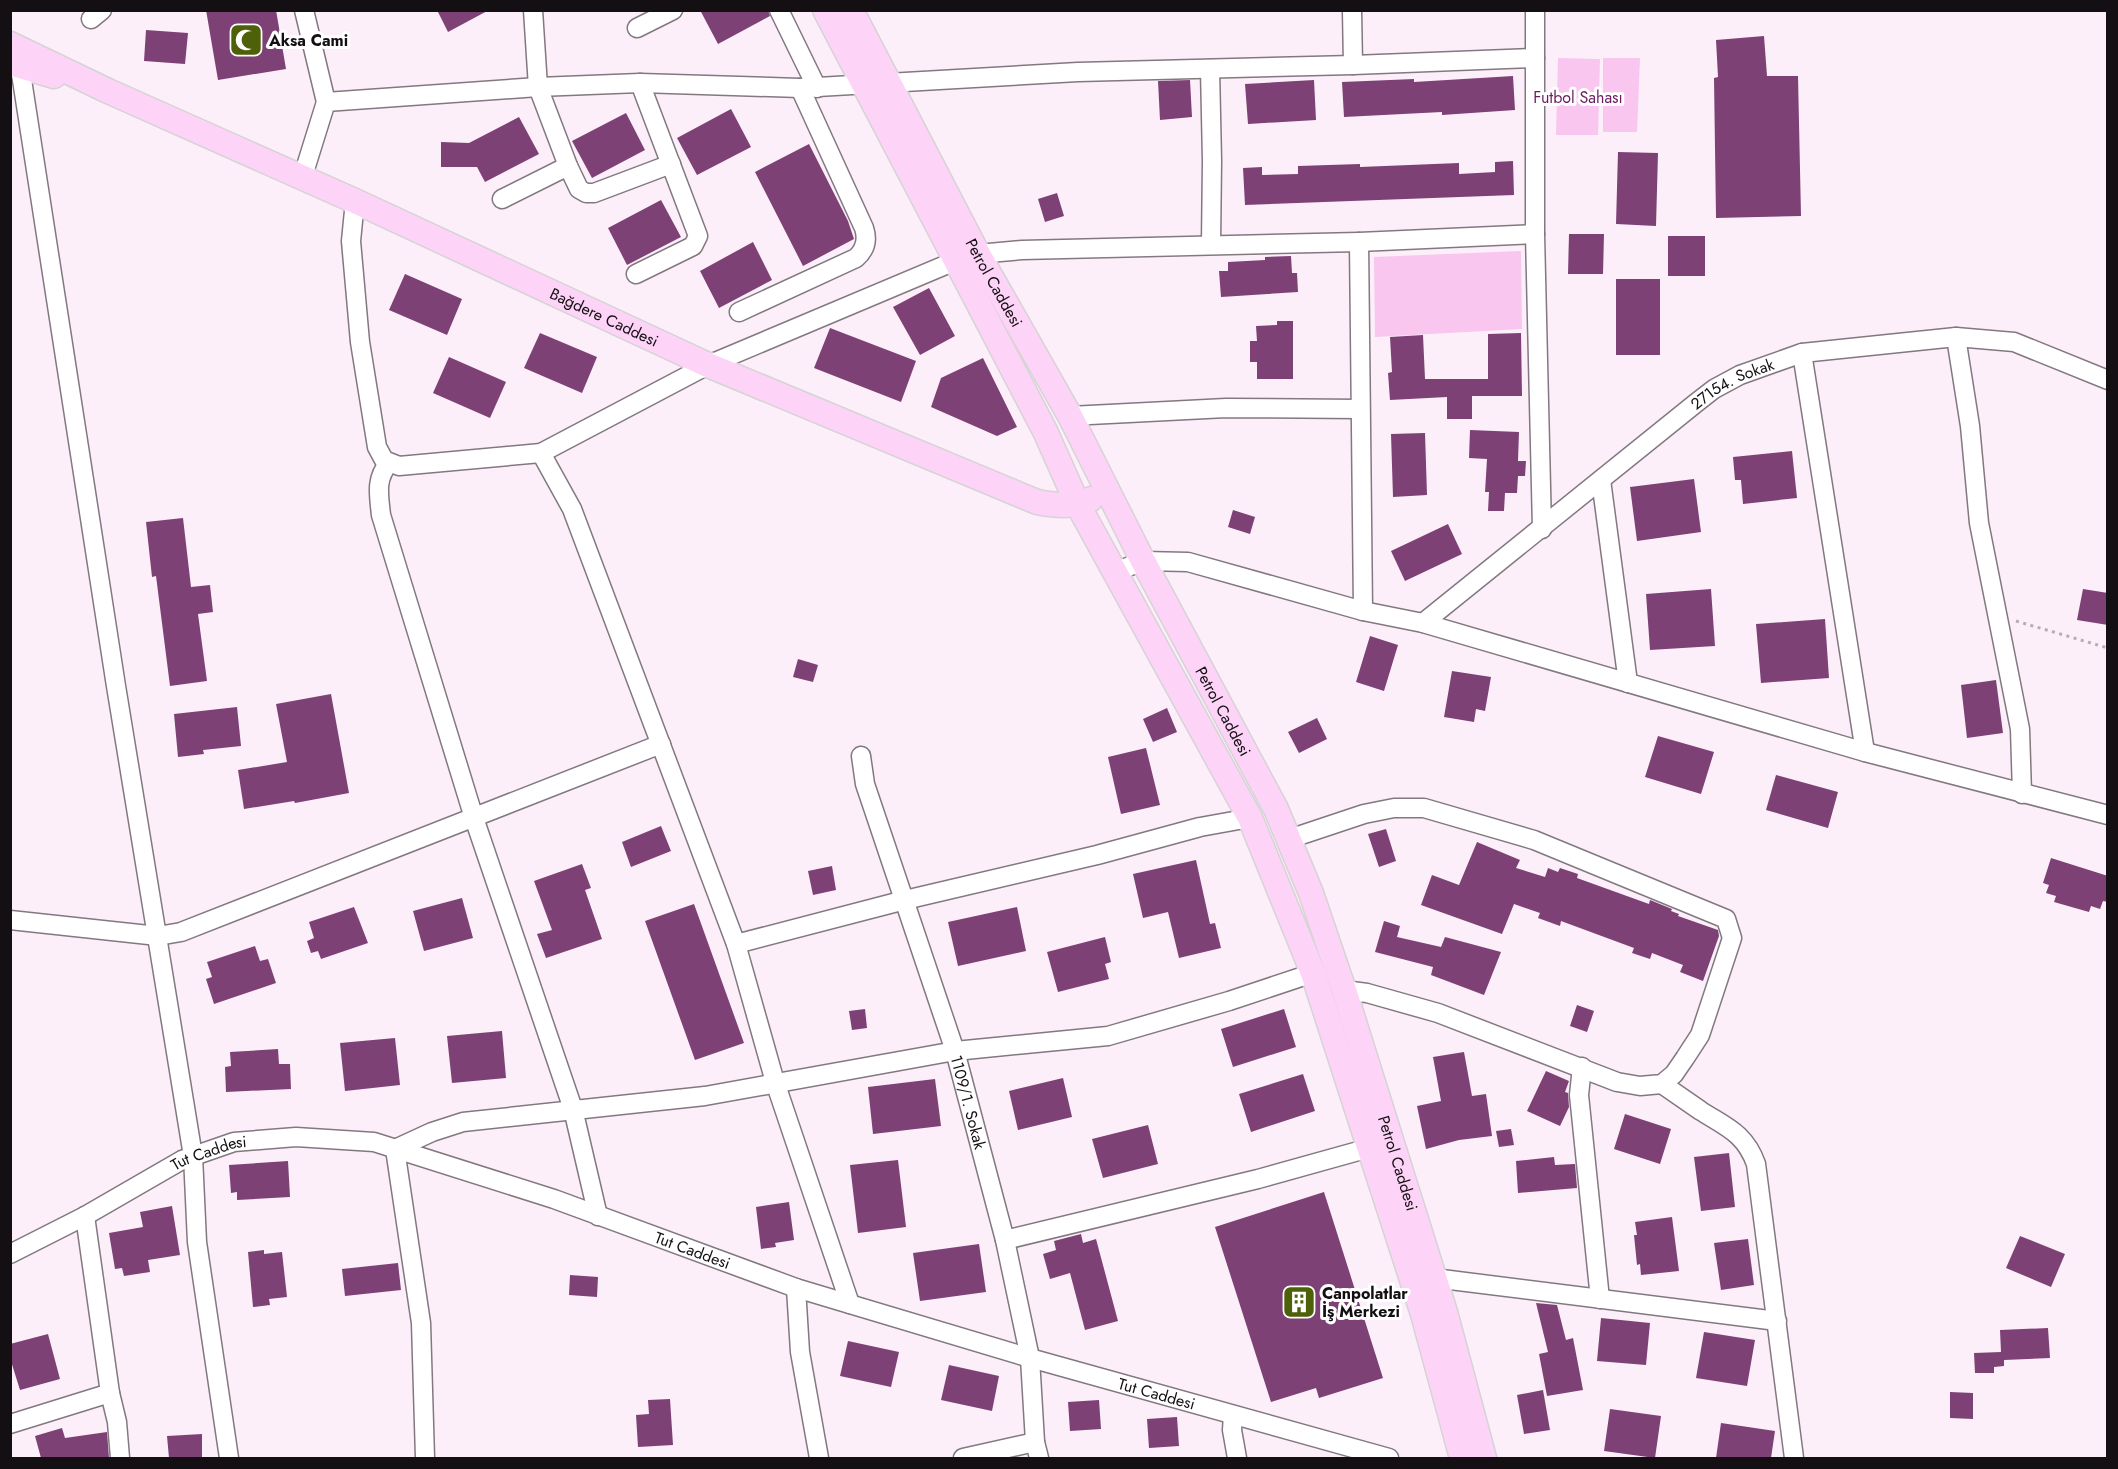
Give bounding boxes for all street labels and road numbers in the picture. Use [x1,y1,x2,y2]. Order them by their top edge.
street label: Petrol Caddesi [960,234,1028,331]
street label: Bağdere Caddesi [546,282,662,352]
street label: 27154. Sokak [1685,353,1778,415]
street label: Petrol Caddesi [1190,662,1256,760]
street label: 1109/1. Sokak [945,1053,992,1153]
street label: Petrol Caddesi [1372,1113,1424,1214]
street label: Tut Caddesi [166,1130,247,1176]
street label: Tut Caddesi [651,1226,734,1275]
street label: Tut Caddesi [1116,1372,1198,1415]

